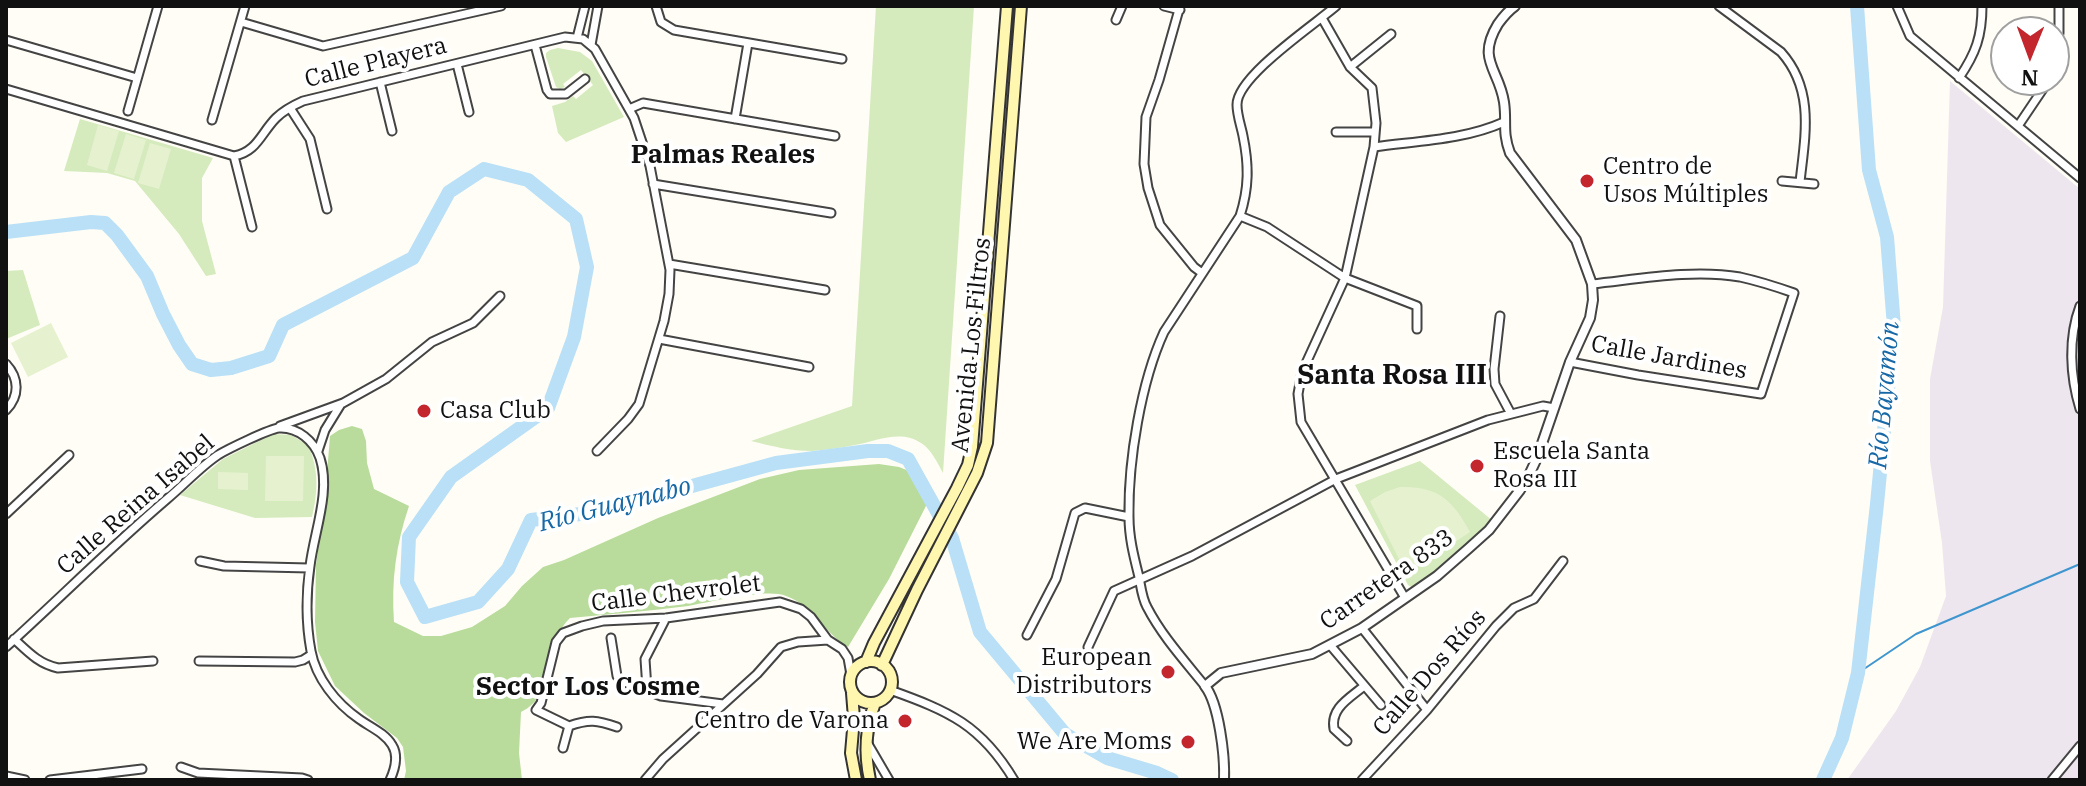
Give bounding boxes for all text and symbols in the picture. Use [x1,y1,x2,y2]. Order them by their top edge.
north arrow [1990,16,2070,96]
street label: Calle Playera [302,31,450,95]
text: N [2021,64,2039,93]
district label: Palmas Reales [631,139,815,171]
place label: Centro de Usos Múltiples [1603,153,1768,209]
marker: Centro de Usos Múltiples [1578,172,1596,190]
street label: Avenida Los Filtros [946,236,998,454]
water label: Río Bayamón [1863,320,1907,470]
street label: Calle Jardines [1589,330,1749,386]
district label: Santa Rosa III [1297,359,1487,393]
place label: Casa Club [440,397,551,425]
marker: Casa Club [415,402,433,420]
street label: Calle Reina Isabel [51,429,221,581]
place label: Escuela Santa Rosa III [1493,438,1650,494]
marker: Escuela Santa Rosa III [1468,457,1486,475]
water label: Río Guaynabo [536,471,694,539]
street label: Carretera 833 [1315,523,1459,637]
street label: Calle Chevrolet [590,569,762,619]
street label: Calle Dos Ríos [1367,604,1493,742]
place label: European Distributors [1016,644,1152,700]
marker: European Distributors [1159,663,1177,681]
district label: Sector Los Cosme [476,671,700,703]
place label: Centro de Varona [694,707,889,735]
marker: Centro de Varona [896,712,914,730]
place label: We Are Moms [1017,728,1172,756]
marker: We Are Moms [1179,733,1197,751]

